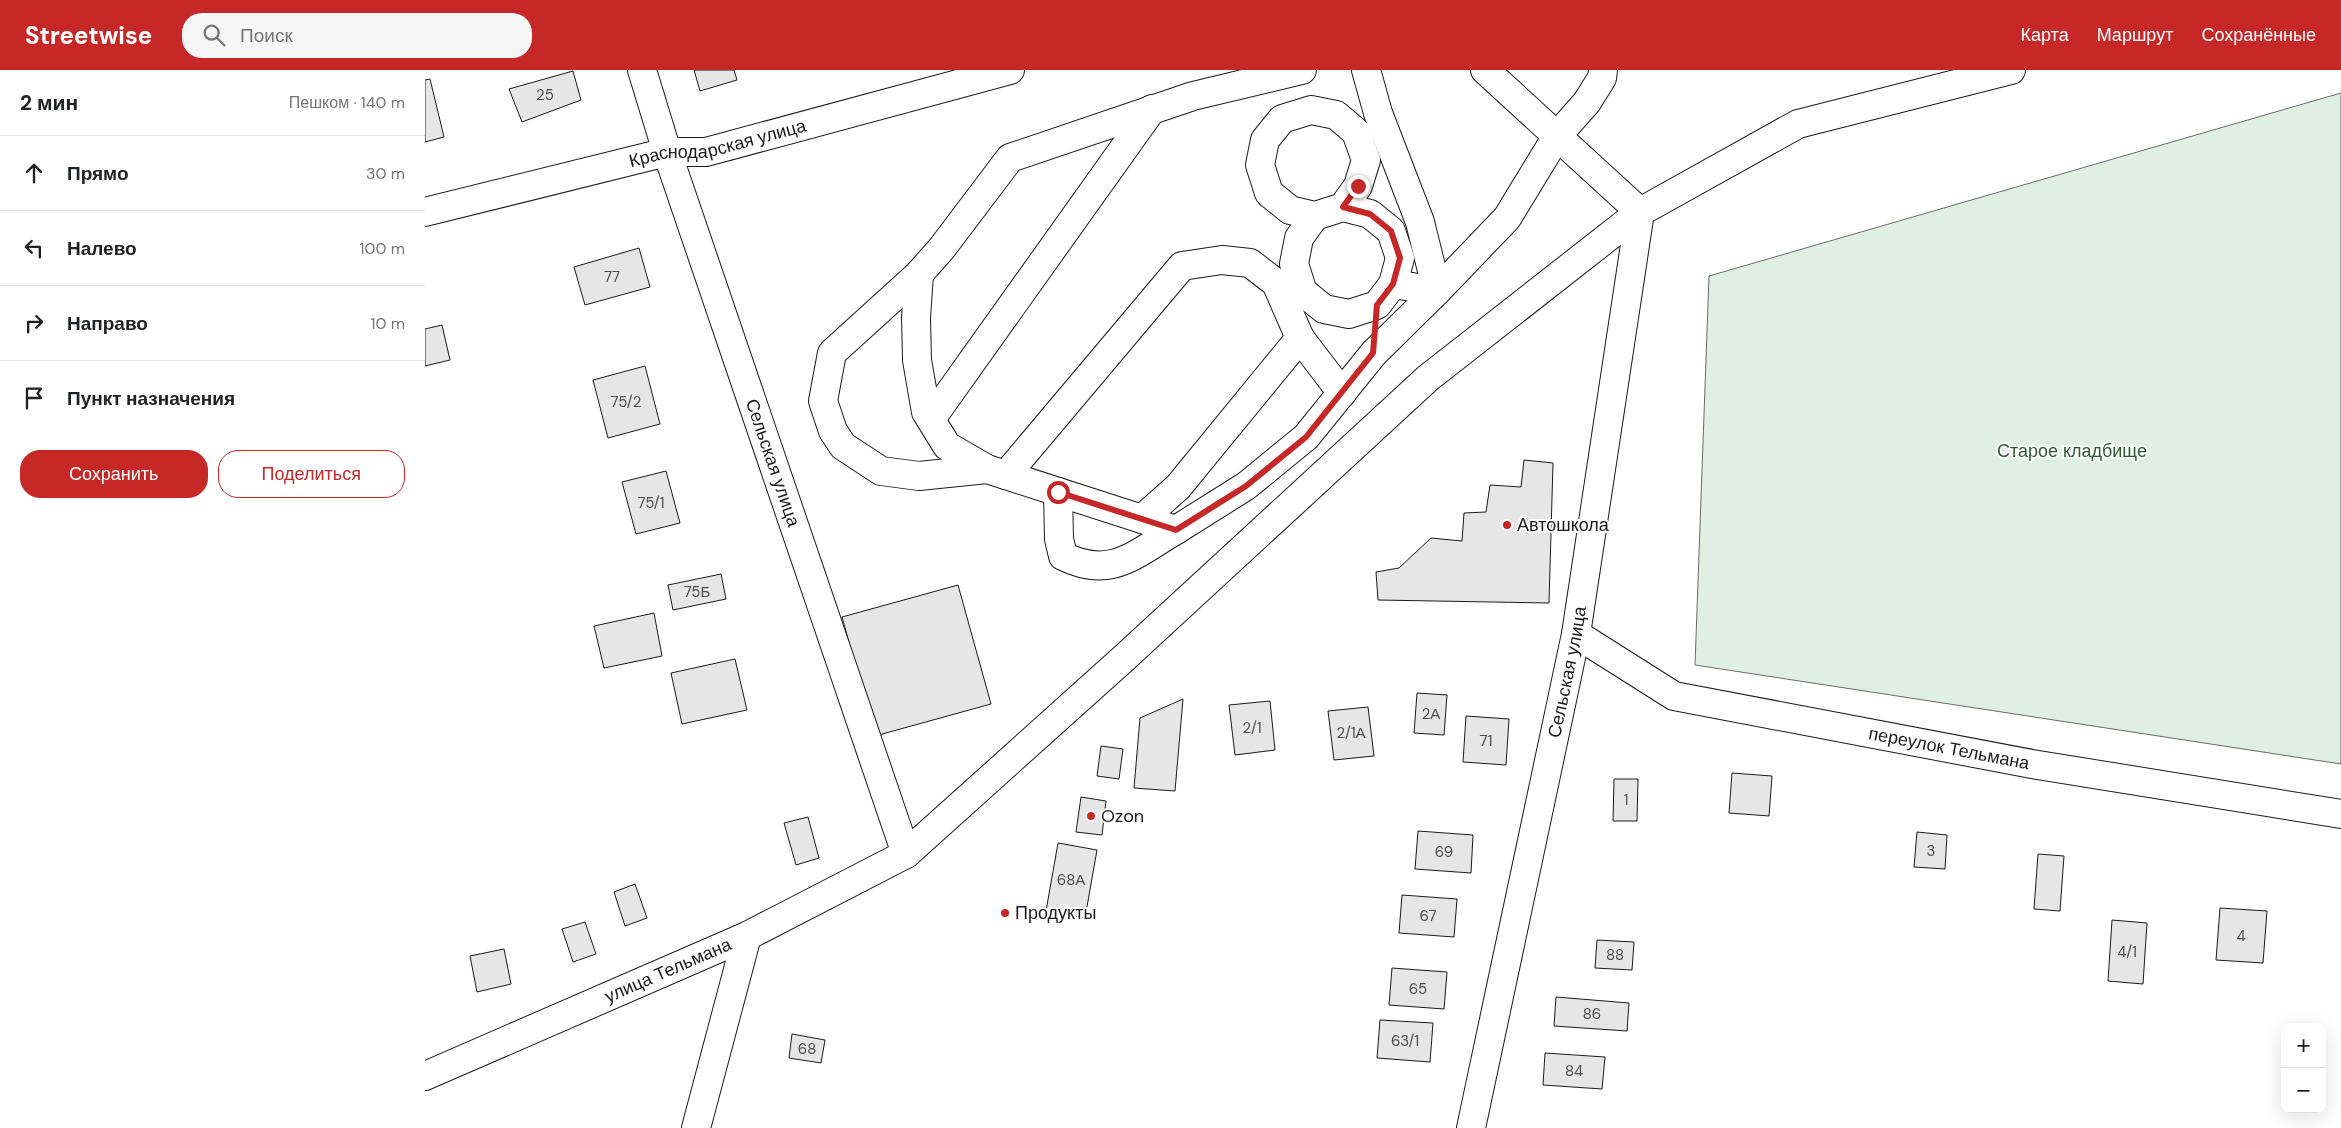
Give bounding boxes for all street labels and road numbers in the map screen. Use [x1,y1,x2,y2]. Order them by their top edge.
street label: Краснодарская улица [626,113,810,173]
street label: Сельская улица [740,396,806,531]
street label: Сельская улица [1542,604,1592,740]
street label: переулок Тельмана [1867,721,2033,775]
street label: улица Тельмана [601,932,736,1008]

